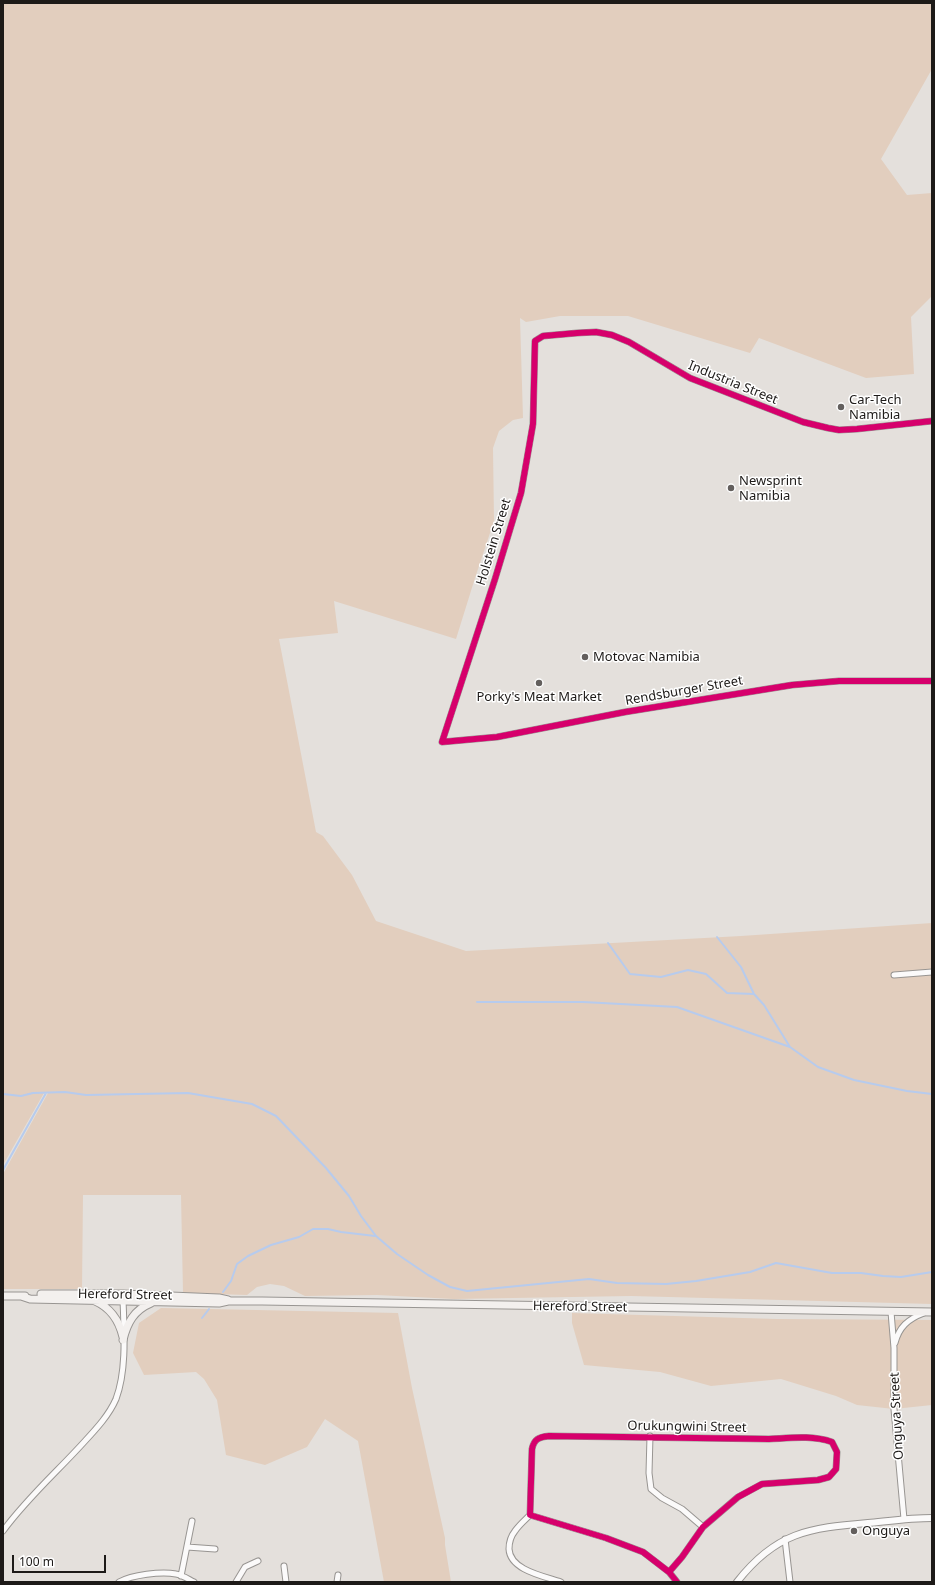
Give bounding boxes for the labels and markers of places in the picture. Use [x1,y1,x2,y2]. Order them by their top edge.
place label: Car-Tech Namibia [849,392,901,423]
marker: Car-Tech Namibia [836,402,846,412]
place label: Newsprint Namibia [739,473,802,504]
marker: Newsprint Namibia [726,483,736,493]
place label: Motovac Namibia [593,649,700,665]
marker: Motovac Namibia [580,652,590,662]
marker: Porky's Meat Market [534,678,544,688]
place label: Porky's Meat Market [476,689,602,705]
place label: Onguya [862,1523,910,1539]
marker: Onguya [849,1526,859,1536]

